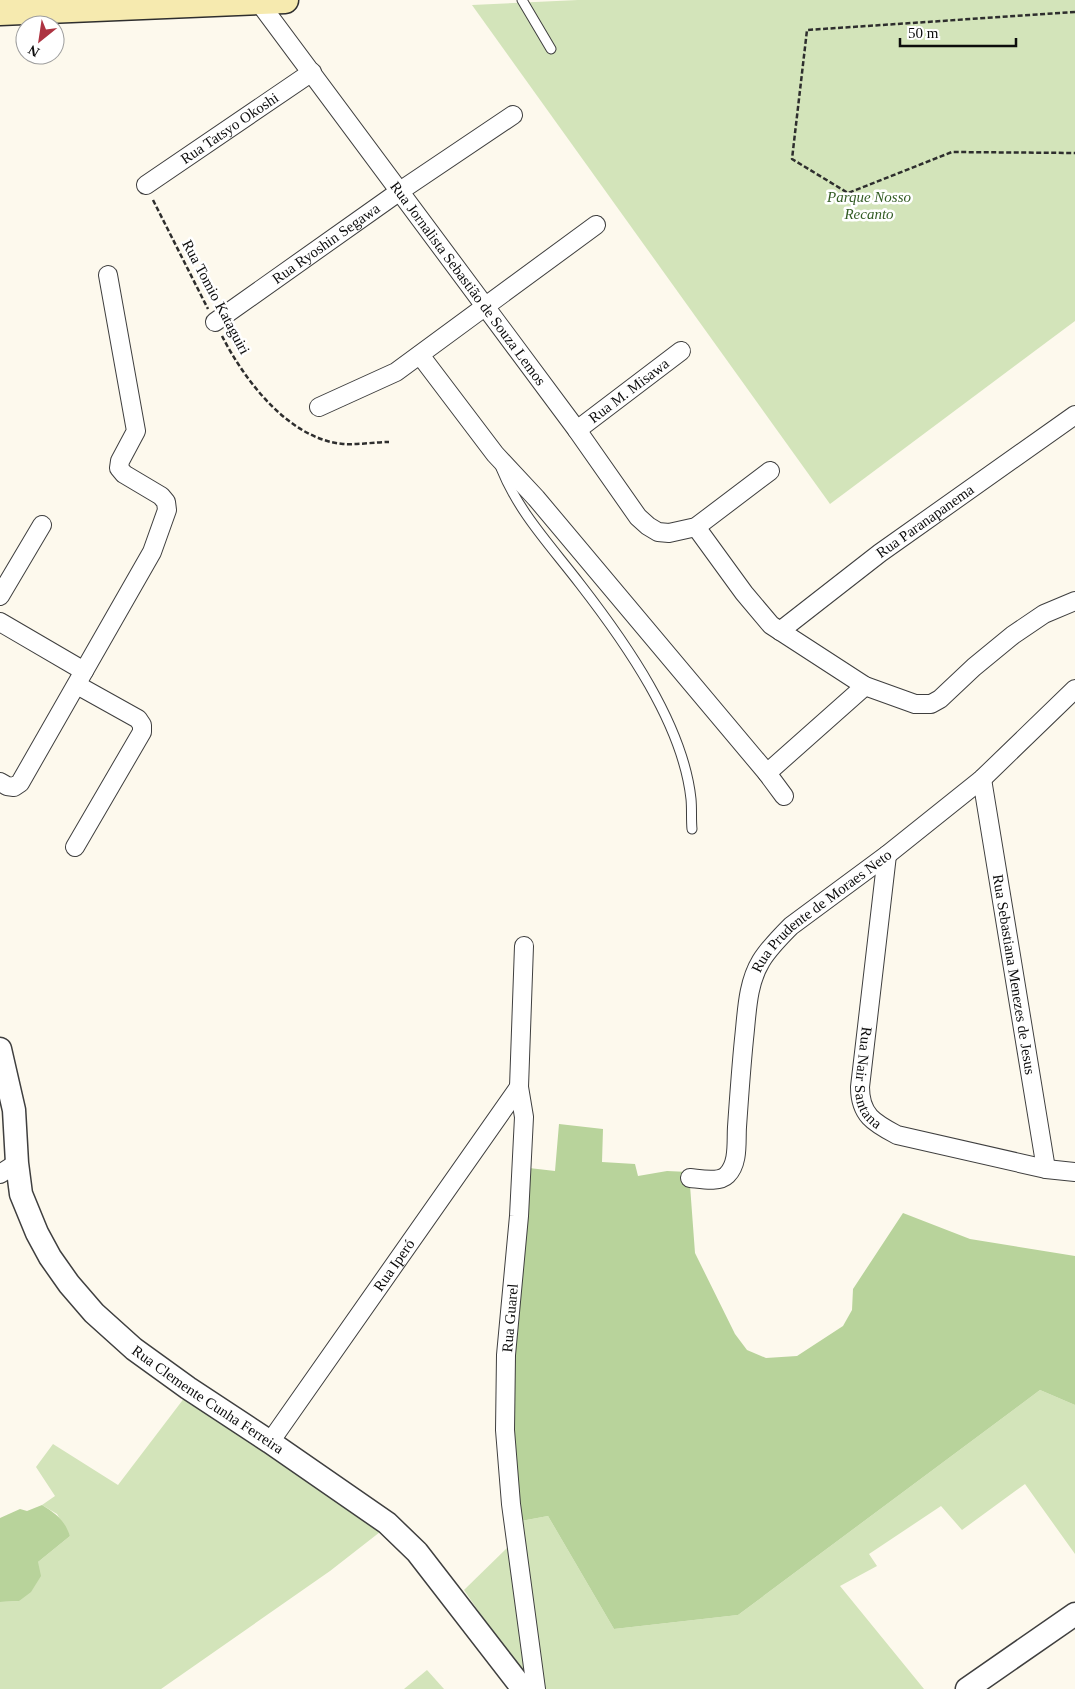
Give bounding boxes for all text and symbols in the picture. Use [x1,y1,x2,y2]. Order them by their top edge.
north arrow [15,15,65,65]
scale bar [900,15,1016,47]
text: 50 m [908,25,939,41]
text: N [26,42,42,60]
street label: Rua Tatsyo Okoshi [178,89,281,167]
street label: Rua Jornalista Sebastião de Souza Lemos [387,178,549,389]
park label: Parque Nosso Recanto [826,189,912,222]
street label: Rua Ryoshin Segawa [269,200,383,287]
street label: Rua Tomio Kataguiri [179,237,253,357]
street label: Rua M. Misawa [586,355,672,426]
street label: Rua Paranapanema [873,481,977,561]
street label: Rua Prudente de Moraes Neto [748,846,895,975]
street label: Rua Sebastiana Menezes de Jesus [990,873,1038,1076]
street label: Rua Nair Santana [852,1026,885,1132]
street label: Rua Iperó [370,1236,418,1294]
street label: Rua Guarel [499,1283,521,1353]
street label: Rua Clemente Cunha Ferreira [129,1342,287,1457]

